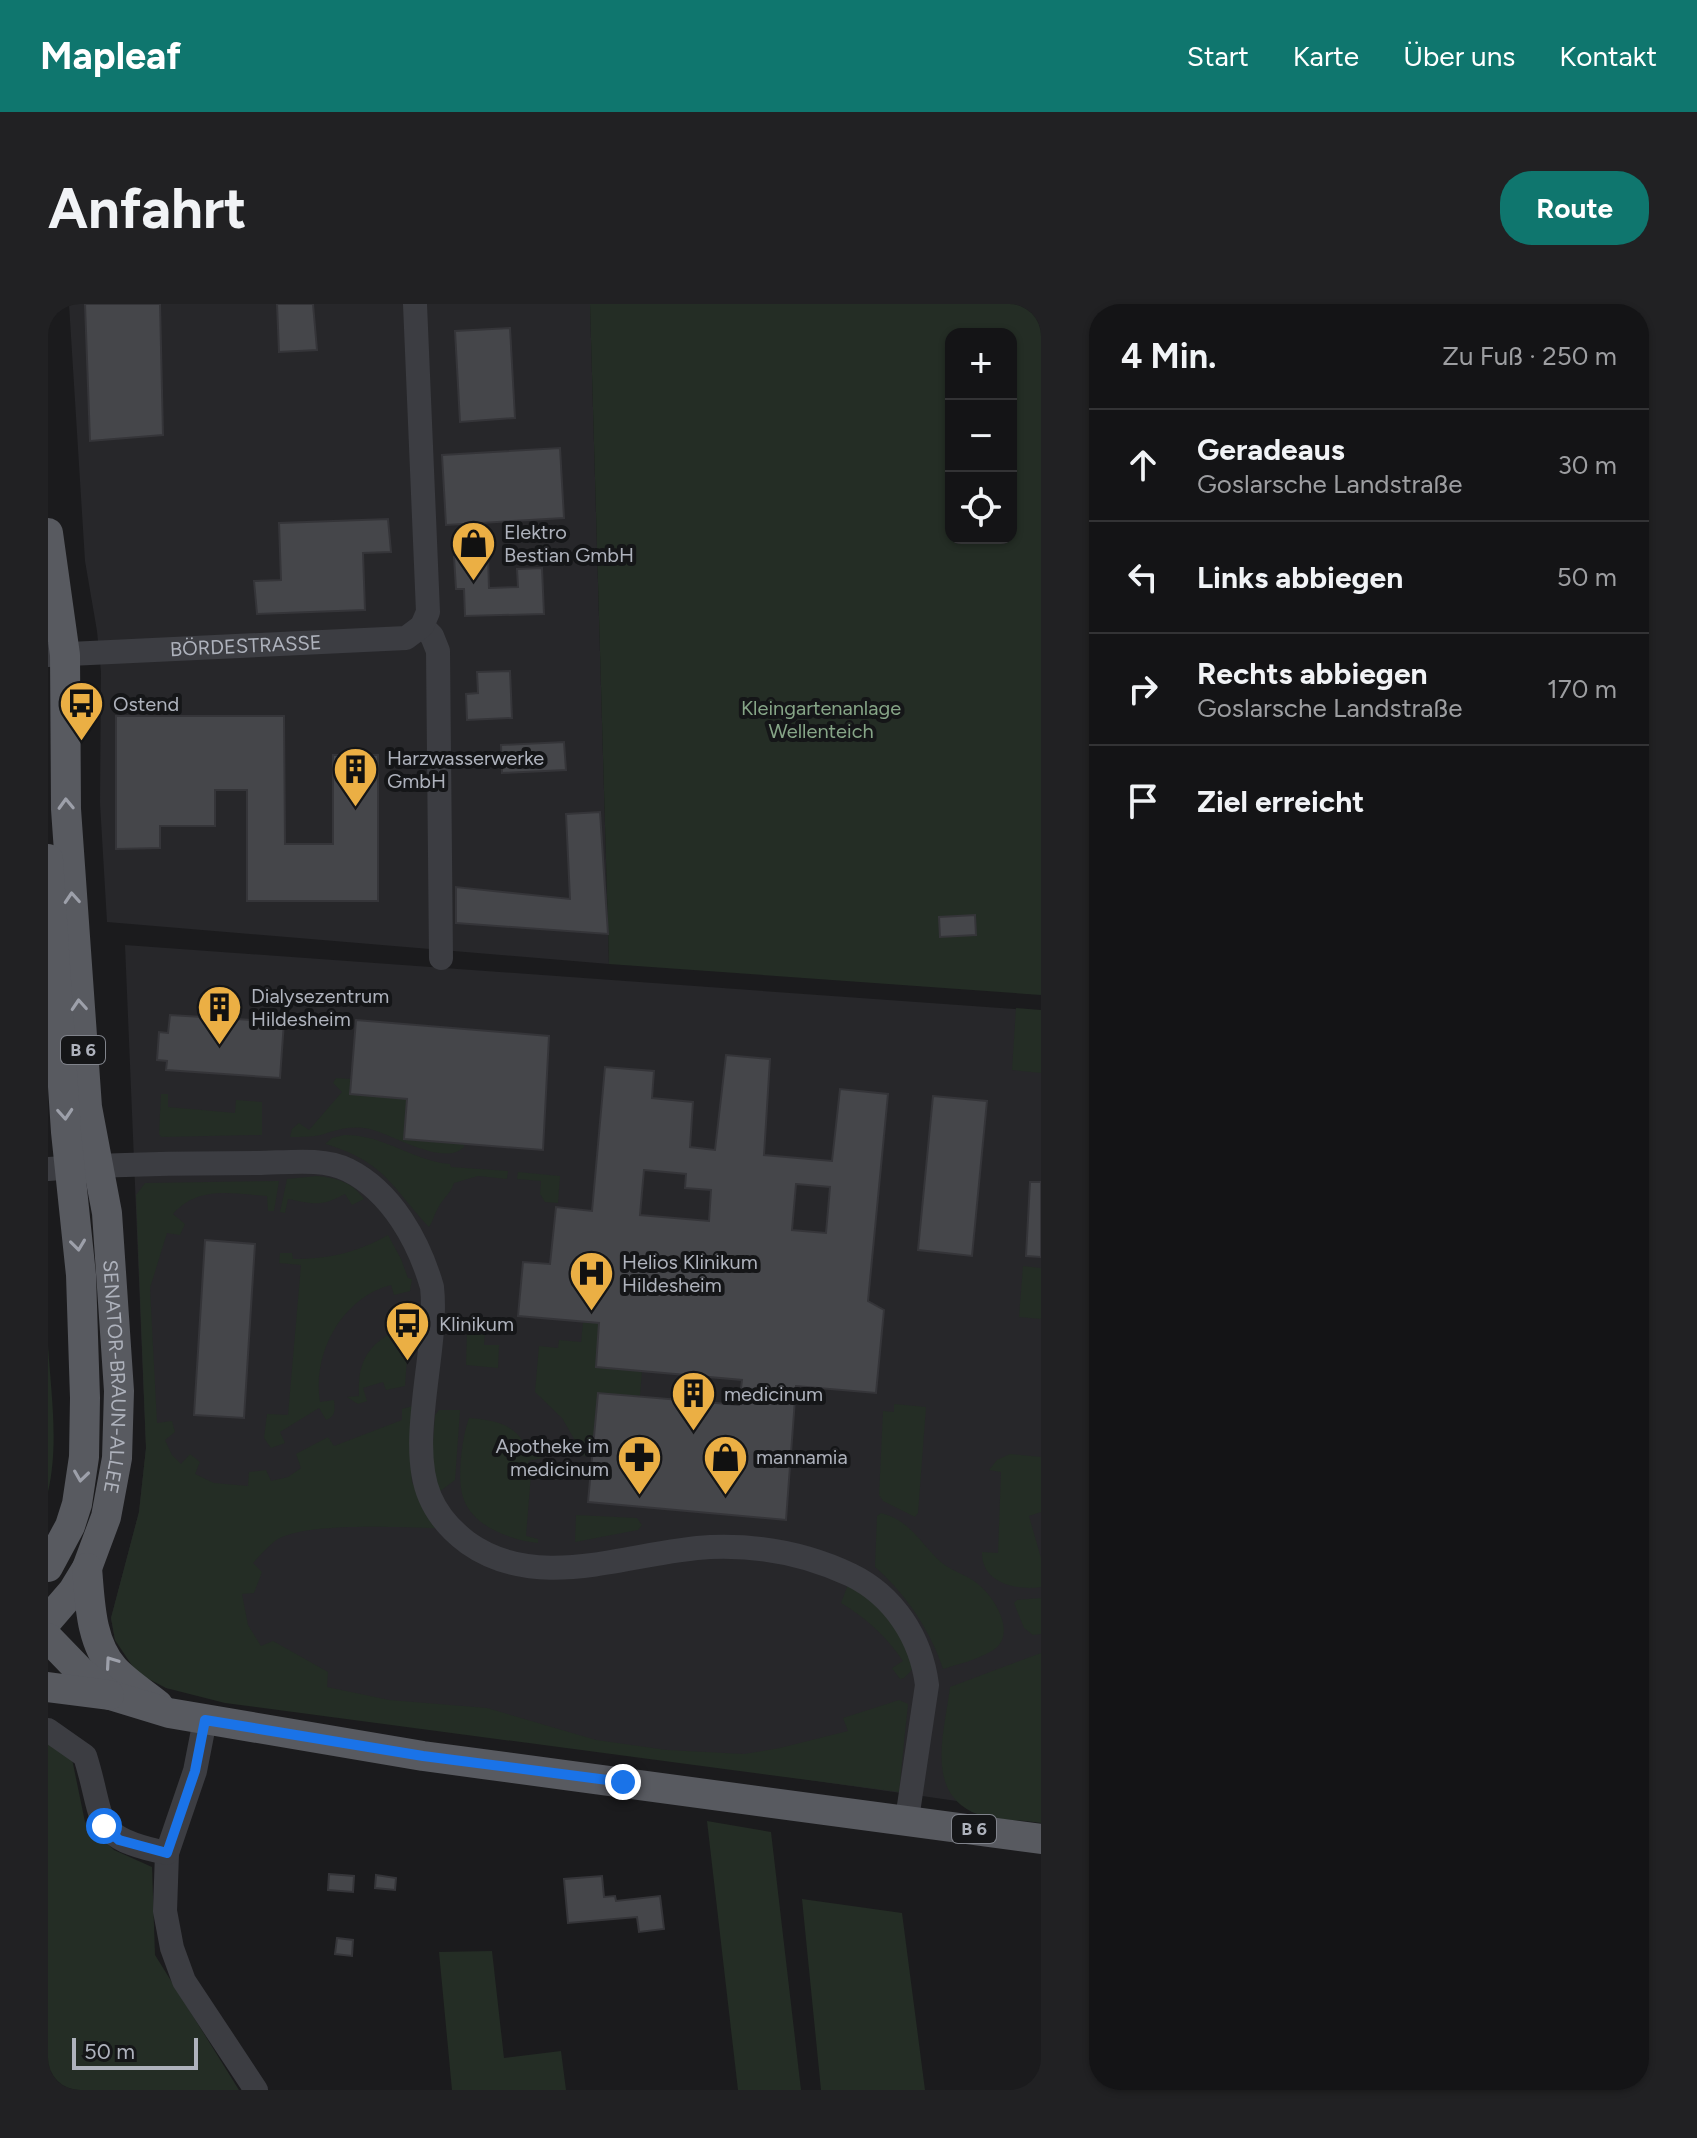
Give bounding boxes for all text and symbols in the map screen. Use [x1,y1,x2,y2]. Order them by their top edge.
text: Mapleaf [40,33,181,79]
text: Start [1187,39,1249,73]
text: Karte [1293,39,1359,73]
text: Über uns [1403,39,1515,73]
text: Kontakt [1559,39,1657,73]
button: Route [1500,171,1649,245]
text: Anfahrt [48,175,247,242]
map controls [945,328,1017,544]
button: + [945,328,1017,400]
text: 4 Min. [1121,336,1216,377]
text: Zu Fuß · 250 m [1442,340,1617,372]
button: − [945,400,1017,472]
text: Geradeaus [1197,431,1345,468]
icon: ahead [1121,443,1165,487]
text: 30 m [1558,449,1617,481]
text: Goslarsche Landstraße [1197,468,1462,500]
button: locate [945,472,1017,544]
shop icon: Elektro Bestian GmbH [449,520,497,583]
place label: Elektro Bestian GmbH [504,520,634,567]
icon: left [1121,555,1165,599]
text: Links abbiegen [1197,559,1403,596]
text: 50 m [1557,561,1617,593]
street label: BÖRDESTRASSE [169,630,322,661]
text: Rechts abbiegen [1197,655,1428,692]
icon: right [1121,667,1165,711]
text: 170 m [1547,673,1617,705]
bus stop icon: Ostend [58,680,106,743]
place label: Ostend [113,692,179,716]
text: Goslarsche Landstraße [1197,692,1462,724]
park label: Kleingartenanlage Wellenteich [741,696,901,743]
building icon: Harzwasserwerke GmbH [332,745,380,808]
place label: Harzwasserwerke GmbH [387,746,544,793]
icon: arrive [1121,779,1165,823]
text: Ziel erreicht [1197,783,1364,820]
one-way arrow [58,797,75,810]
one-way arrow [64,891,81,904]
building icon: Dialysezentrum Hildesheim [196,984,244,1047]
place label: Dialysezentrum Hildesheim [251,984,389,1031]
one-way arrow [71,998,88,1011]
road number: B 6 [61,1036,105,1064]
one-way arrow [56,1108,73,1121]
one-way arrow [69,1239,86,1252]
hospital icon: Helios Klinikum Hildesheim [567,1249,615,1312]
place label: Helios Klinikum Hildesheim [622,1250,758,1297]
street label: SENATOR-BRAUN-ALLEE [98,1259,131,1496]
bus stop icon: Klinikum [384,1300,432,1363]
place label: Klinikum [439,1312,514,1336]
building icon: medicinum [669,1370,717,1433]
place label: medicinum [724,1382,823,1406]
shop icon: mannamia [701,1433,749,1496]
place label: Apotheke im medicinum [495,1434,609,1481]
pharmacy icon: Apotheke im medicinum [616,1434,664,1497]
place label: mannamia [756,1445,848,1469]
one-way arrow [73,1469,90,1483]
one-way arrow [106,1656,121,1670]
route end [605,1764,641,1800]
route start [86,1808,122,1844]
road number: B 6 [952,1815,996,1843]
scale bar [72,2034,198,2070]
text: 50 m [84,2038,135,2065]

